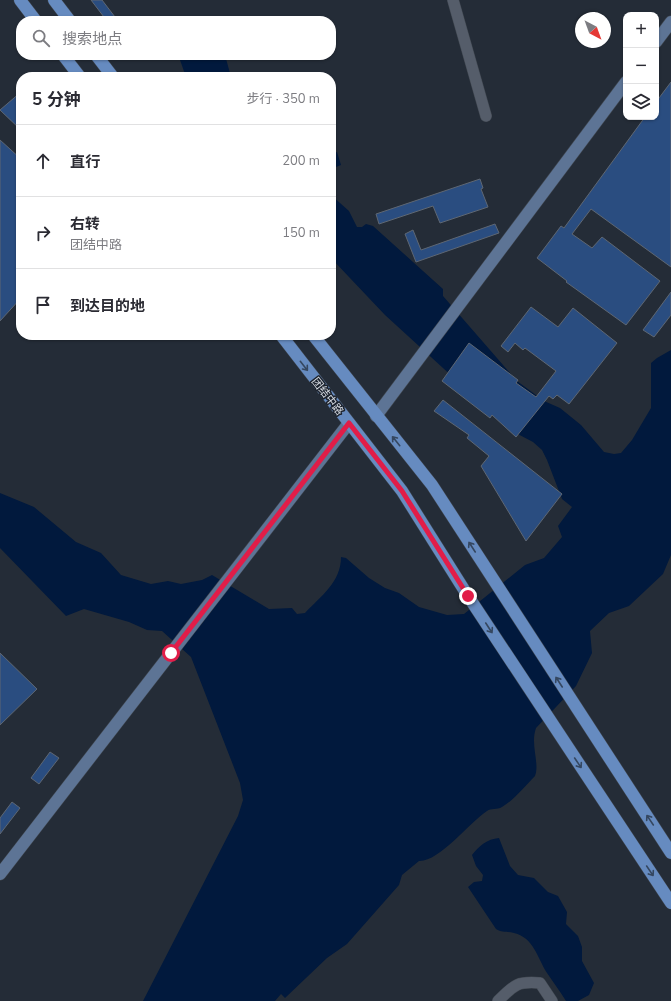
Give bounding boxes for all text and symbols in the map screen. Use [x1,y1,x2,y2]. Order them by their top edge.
north arrow [575,12,611,48]
map controls [623,12,659,120]
button: + [623,12,659,48]
search box [16,16,336,60]
icon: search [30,27,52,49]
text: 搜索地点 [62,29,122,49]
button: − [623,48,659,84]
button: layers [623,84,659,120]
text: 5 分钟 [32,88,81,111]
text: 步行 · 350 m [246,90,320,108]
icon: ahead [32,150,54,172]
text: 直行 [70,152,100,172]
text: 200 m [282,152,320,170]
text: 右转 [70,214,100,234]
icon: right [32,222,54,244]
text: 150 m [282,224,320,242]
text: 团结中路 [70,236,122,254]
icon: arrive [32,294,54,316]
text: 到达目的地 [70,296,145,316]
one-way arrow [300,360,309,371]
street label: 团结中路 [308,374,347,418]
one-way arrow [392,436,401,447]
one-way arrow [467,541,475,553]
route end [459,587,477,605]
one-way arrow [485,623,494,634]
route start [162,644,180,662]
one-way arrow [555,677,563,688]
one-way arrow [574,757,582,768]
one-way arrow [646,815,654,826]
one-way arrow [646,865,654,876]

